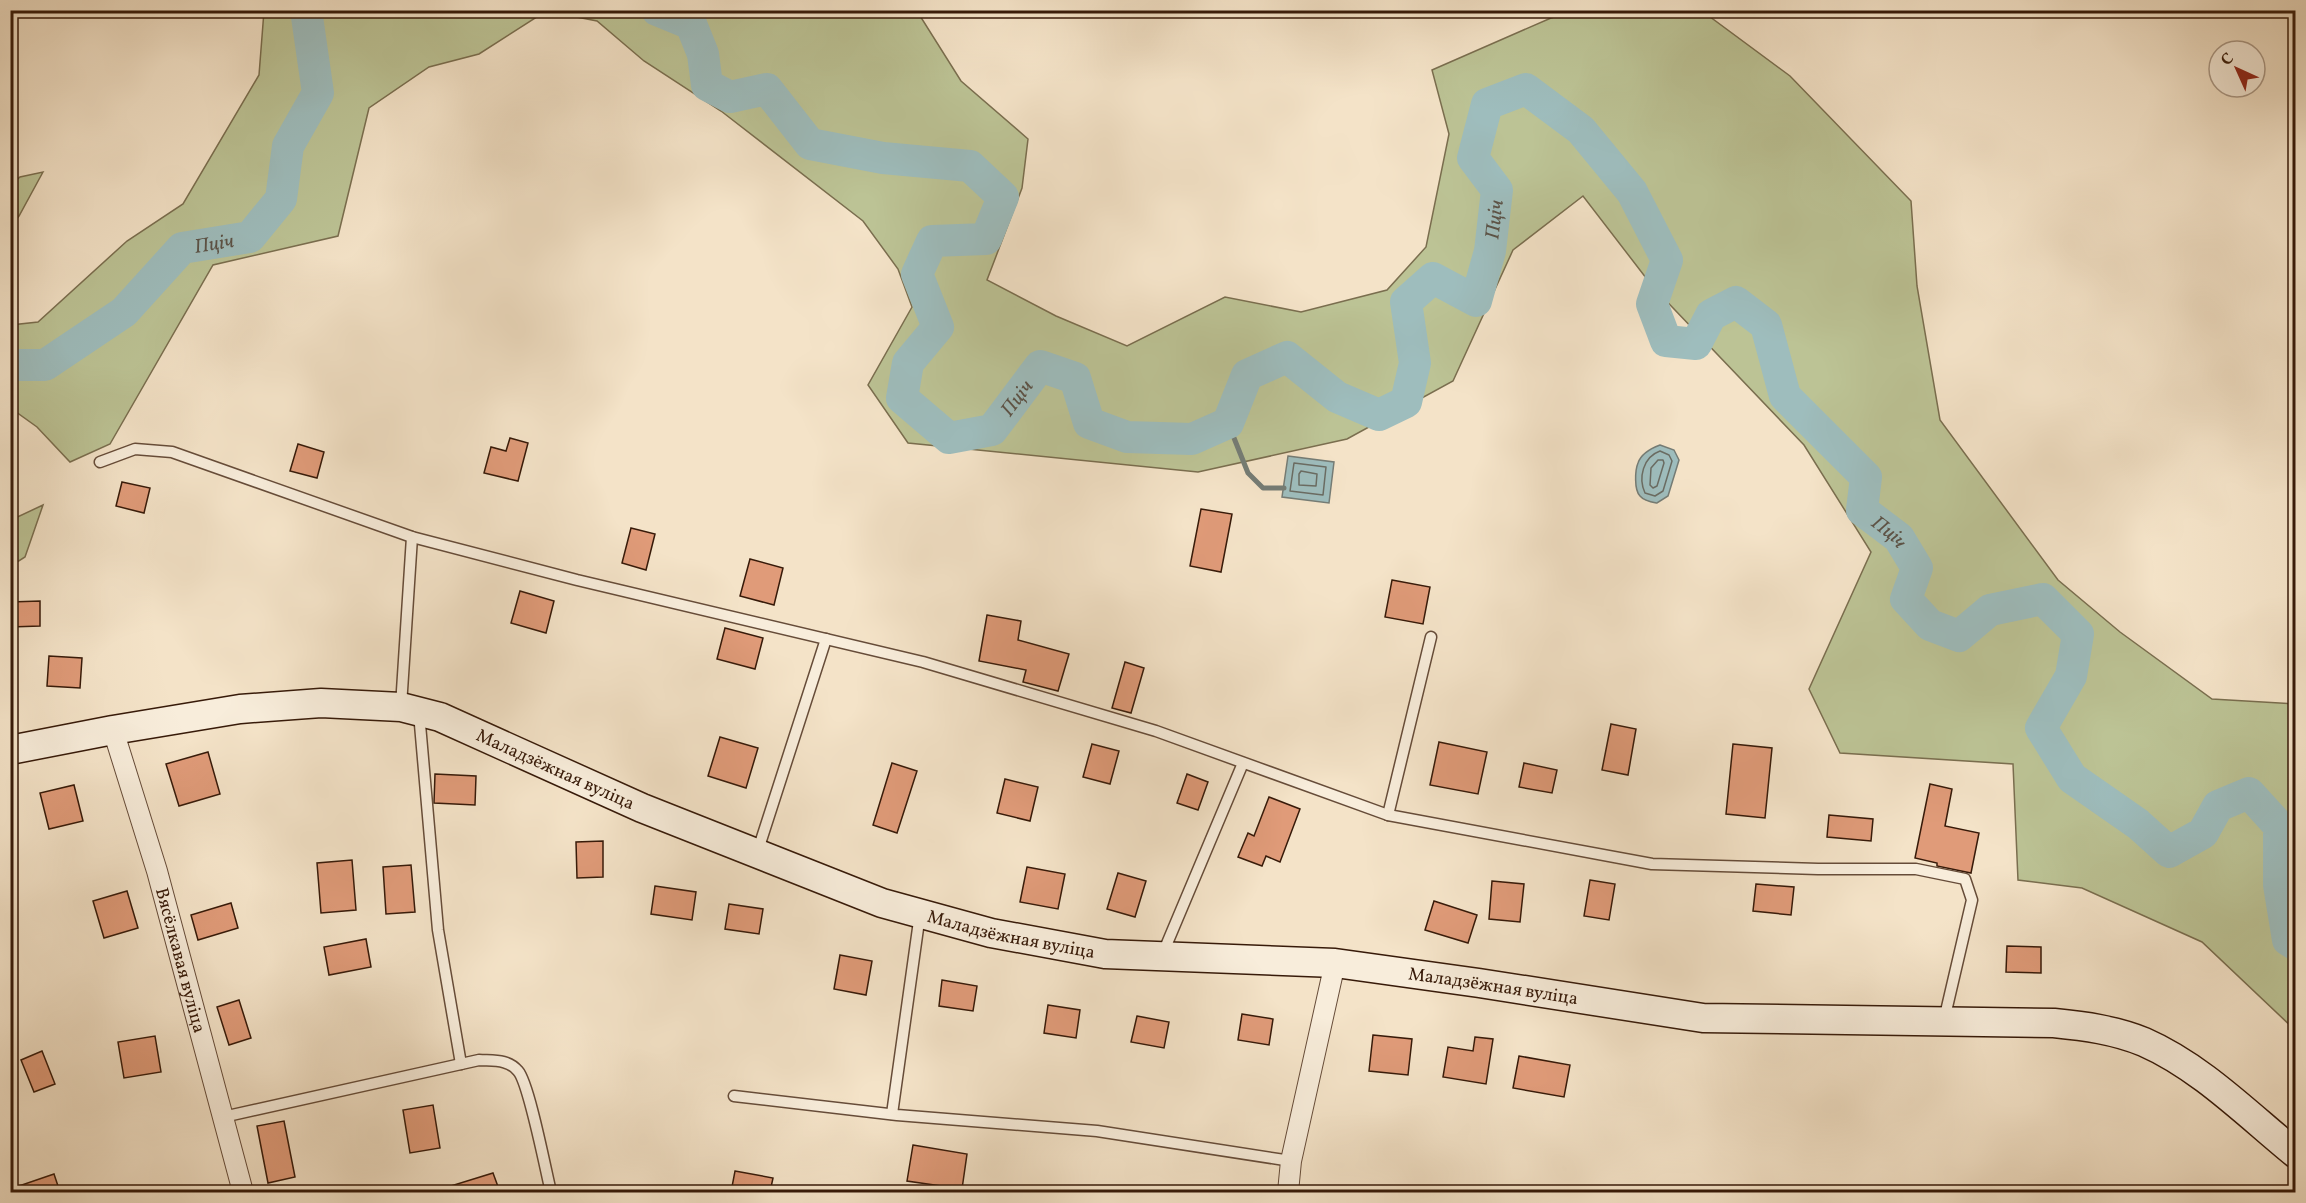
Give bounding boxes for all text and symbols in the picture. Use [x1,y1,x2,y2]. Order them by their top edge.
north arrow [2207,39,2267,99]
text: С [2216,48,2239,71]
water label: Пціч [1479,198,1512,241]
water label: Пціч [193,228,236,262]
water label: Пціч [995,374,1041,423]
water label: Пціч [1865,510,1914,554]
street label: Маладзёжная вуліца [472,724,638,817]
street label: Вясёлкавая вуліца [148,885,211,1036]
street label: Маладзёжная вуліца [924,905,1097,966]
street label: Маладзёжная вуліца [1407,962,1580,1012]

